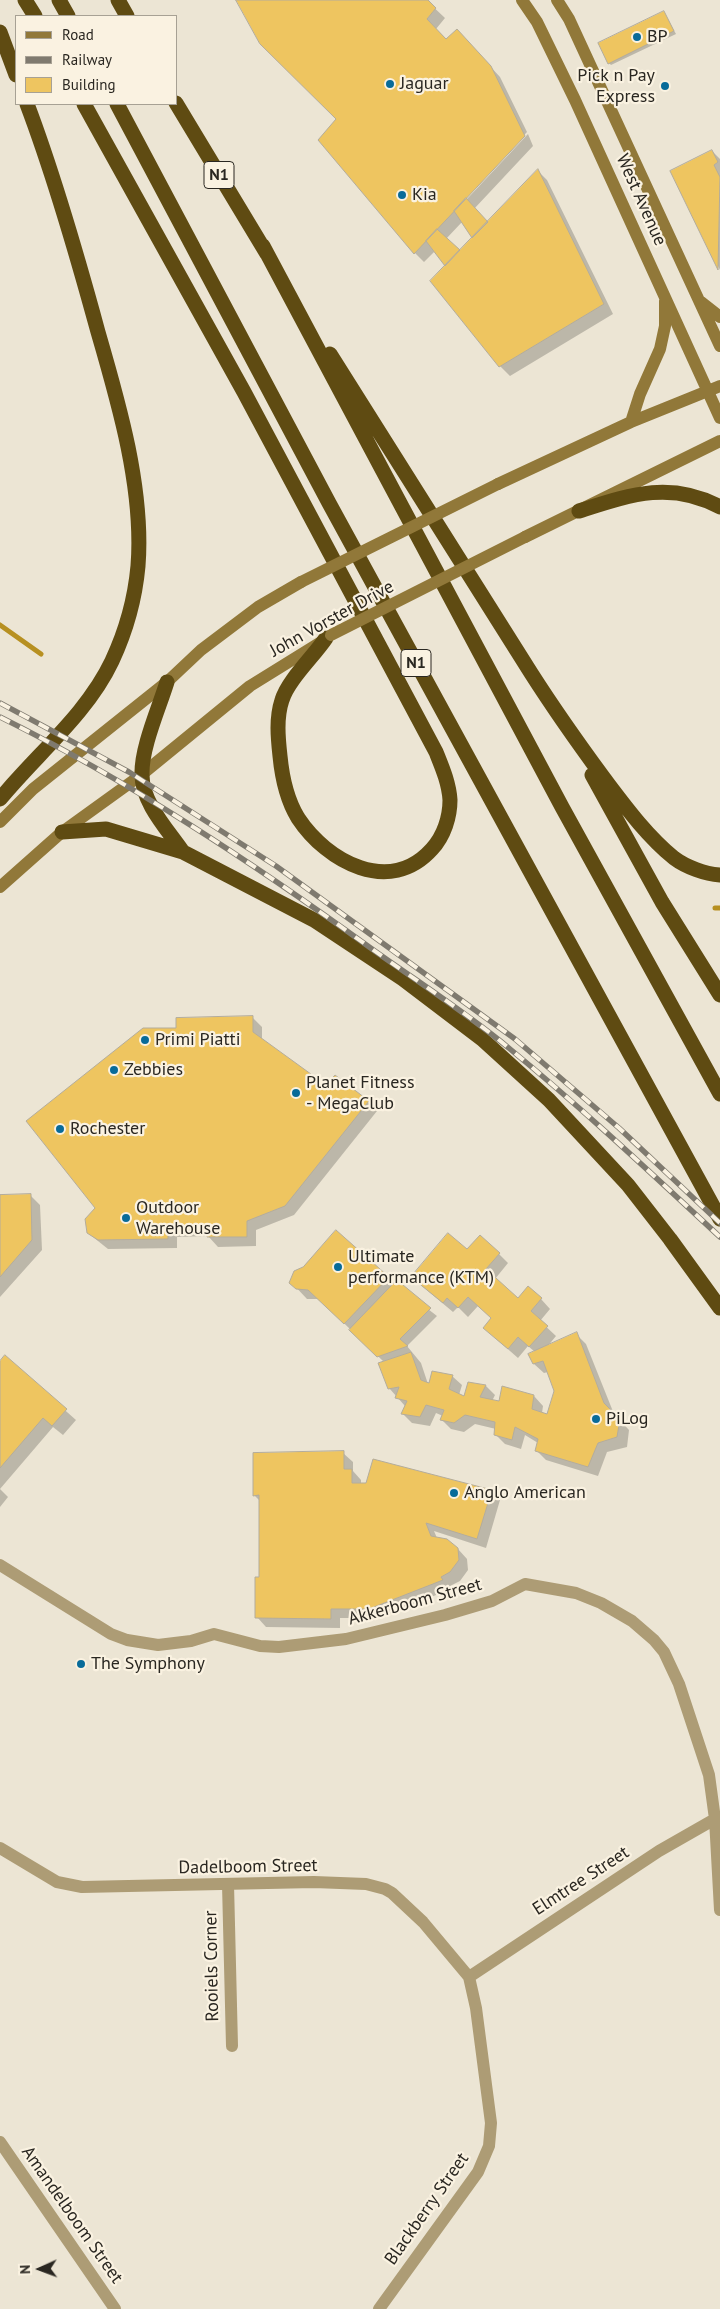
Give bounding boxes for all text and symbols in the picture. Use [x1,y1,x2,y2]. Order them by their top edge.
legend [15,15,178,105]
text: Road [62,25,94,44]
place label: BP [647,26,668,48]
marker: BP [631,31,643,43]
text: Railway [62,50,112,69]
place label: Pick n Pay Express [577,65,655,108]
place label: Jaguar [400,73,449,95]
text: Building [62,75,116,94]
marker: Jaguar [384,78,396,90]
marker: Pick n Pay Express [659,80,671,92]
street label: West Avenue [611,151,671,249]
road number: N1 [204,162,234,188]
place label: Kia [412,184,437,206]
marker: Kia [396,189,408,201]
street label: John Vorster Drive [266,576,398,662]
road number: N1 [401,650,431,676]
place label: Primi Piatti [155,1029,240,1051]
marker: Primi Piatti [139,1034,151,1046]
place label: Zebbies [124,1059,183,1081]
marker: Zebbies [108,1064,120,1076]
place label: Planet Fitness - MegaClub [306,1072,415,1114]
marker: Planet Fitness - MegaClub [290,1087,302,1099]
place label: Rochester [70,1118,145,1140]
marker: Rochester [54,1123,66,1135]
place label: Outdoor Warehouse [136,1197,220,1240]
marker: Outdoor Warehouse [120,1212,132,1224]
place label: Ultimate performance (KTM) [348,1246,494,1288]
marker: Ultimate performance (KTM) [332,1261,344,1273]
place label: PiLog [606,1408,648,1430]
marker: PiLog [590,1413,602,1425]
place label: Anglo American [464,1482,586,1504]
marker: Anglo American [448,1487,460,1499]
street label: Akkerboom Street [346,1574,484,1630]
place label: The Symphony [91,1653,205,1675]
marker: The Symphony [75,1658,87,1670]
street label: Elmtree Street [529,1842,633,1920]
street label: Dadelboom Street [178,1855,318,1879]
street label: Rooiels Corner [200,1910,224,2022]
street label: Amandelboom Street [17,2142,127,2288]
street label: Blackberry Street [380,2149,474,2269]
north arrow [15,2244,65,2294]
text: N [16,2265,34,2274]

